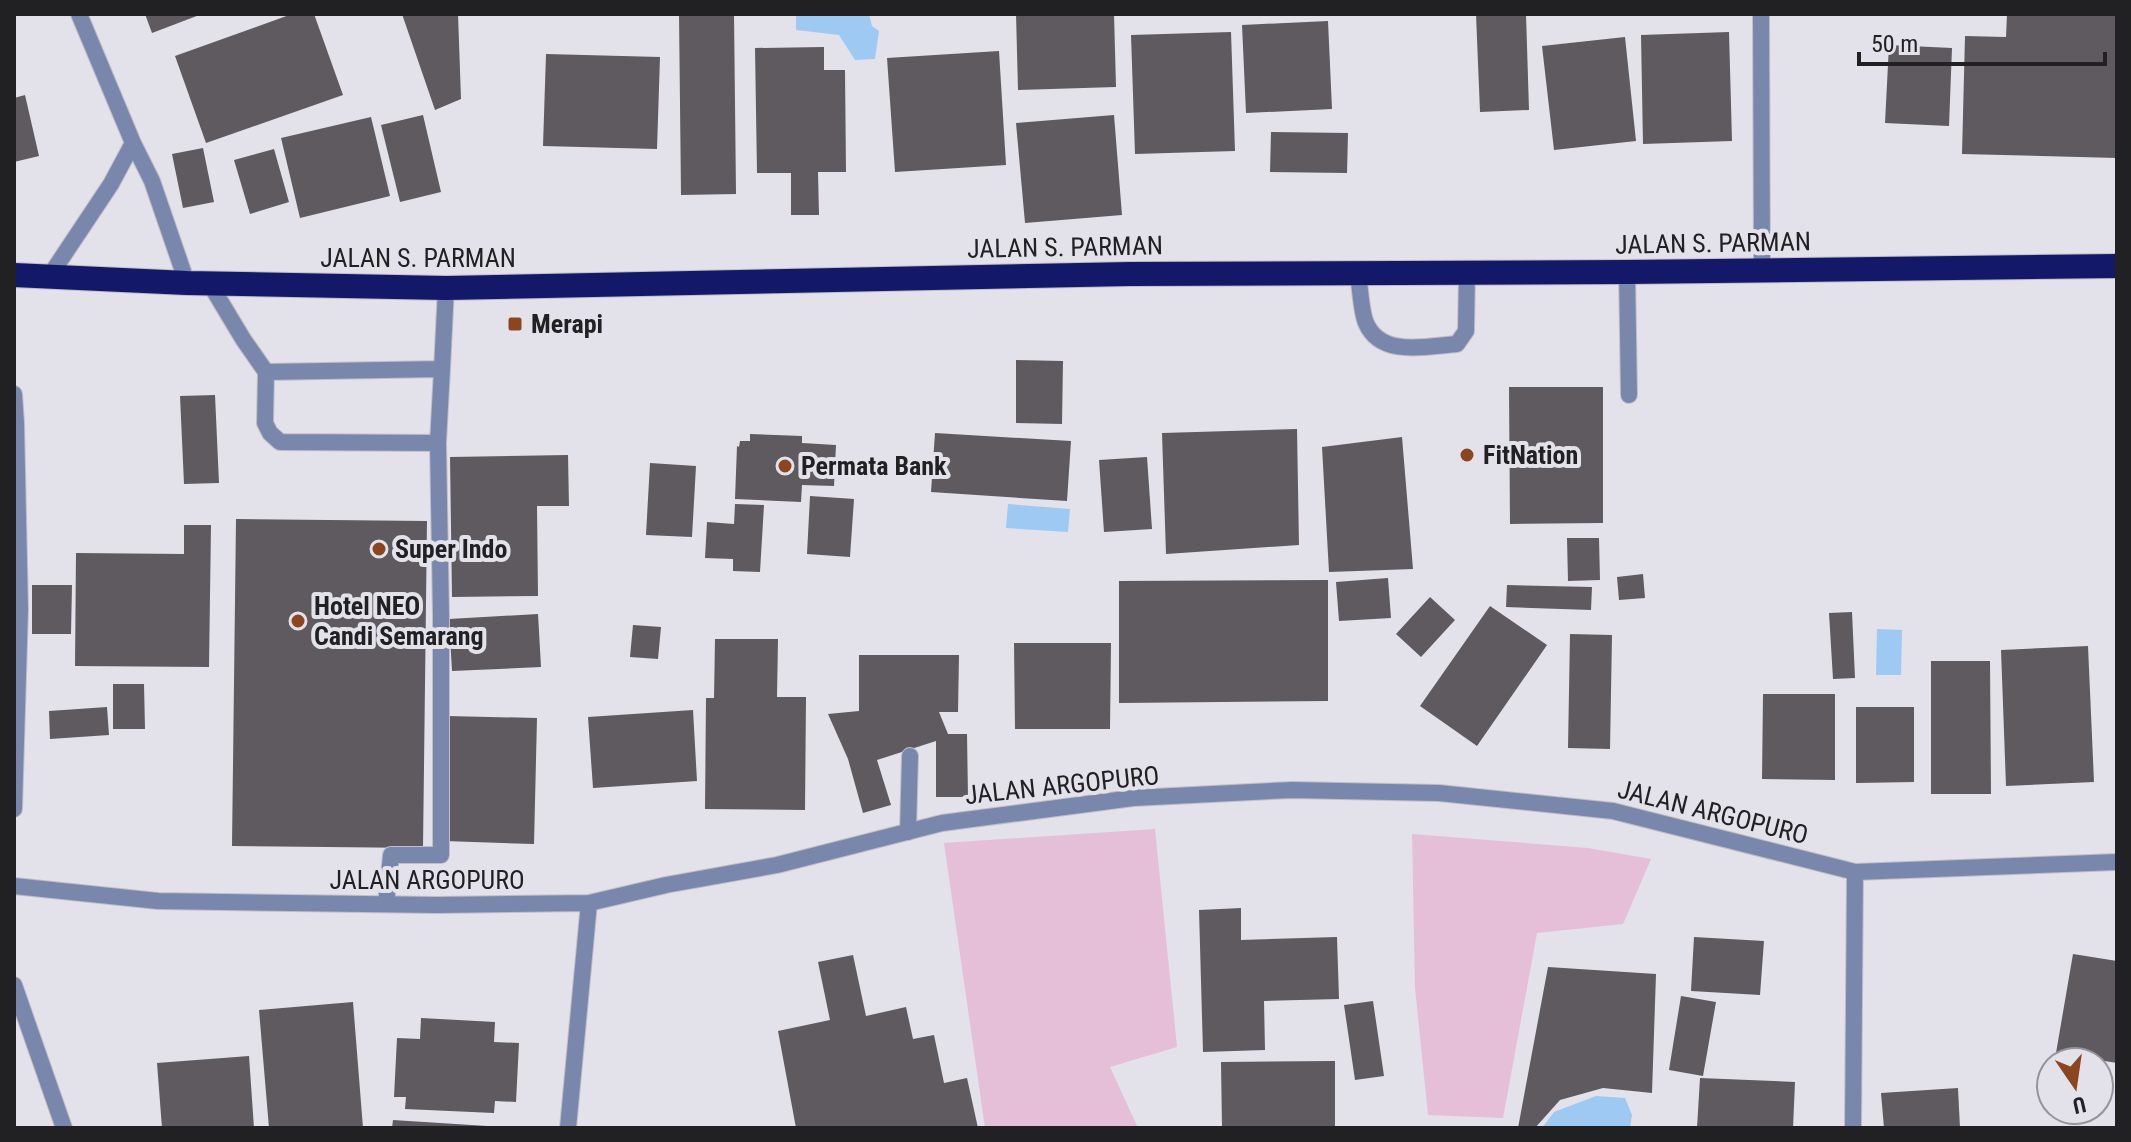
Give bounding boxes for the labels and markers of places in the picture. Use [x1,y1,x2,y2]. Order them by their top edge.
place label: Merapi [531,309,603,339]
marker: Merapi [506,315,524,333]
place label: FitNation [1483,440,1578,470]
marker: FitNation [1458,446,1476,464]
place label: Permata Bank [801,451,947,481]
marker: Permata Bank [776,457,794,475]
place label: Super Indo [395,534,507,564]
marker: Super Indo [370,540,388,558]
place label: Hotel NEO Candi Semarang [314,591,484,651]
marker: Hotel NEO Candi Semarang [289,612,307,630]

